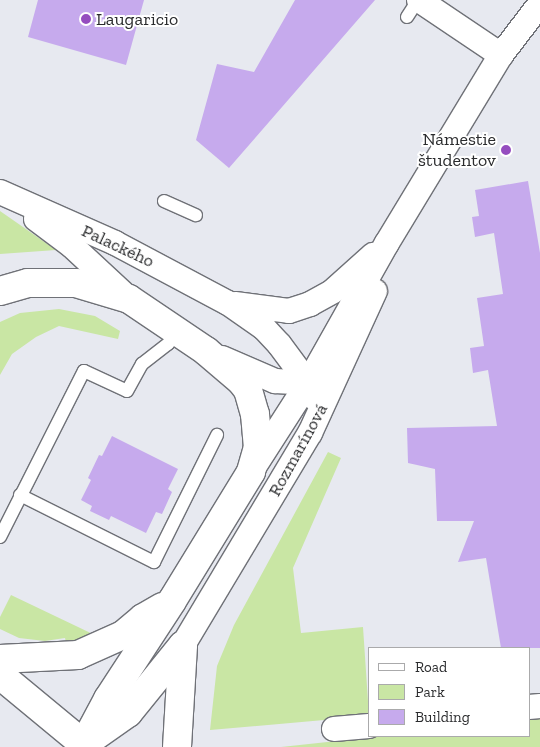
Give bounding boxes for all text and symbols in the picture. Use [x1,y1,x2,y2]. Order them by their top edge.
place label: Laugaricio [96,8,178,30]
marker: Laugaricio [80,13,92,25]
place label: Námestie študentov [418,129,496,172]
marker: Námestie študentov [500,144,512,156]
street label: Palackého [78,220,158,272]
street label: Rozmarínová [264,400,332,500]
legend [368,647,530,737]
text: Road [415,658,447,676]
text: Park [415,683,445,701]
text: Building [415,708,470,726]

